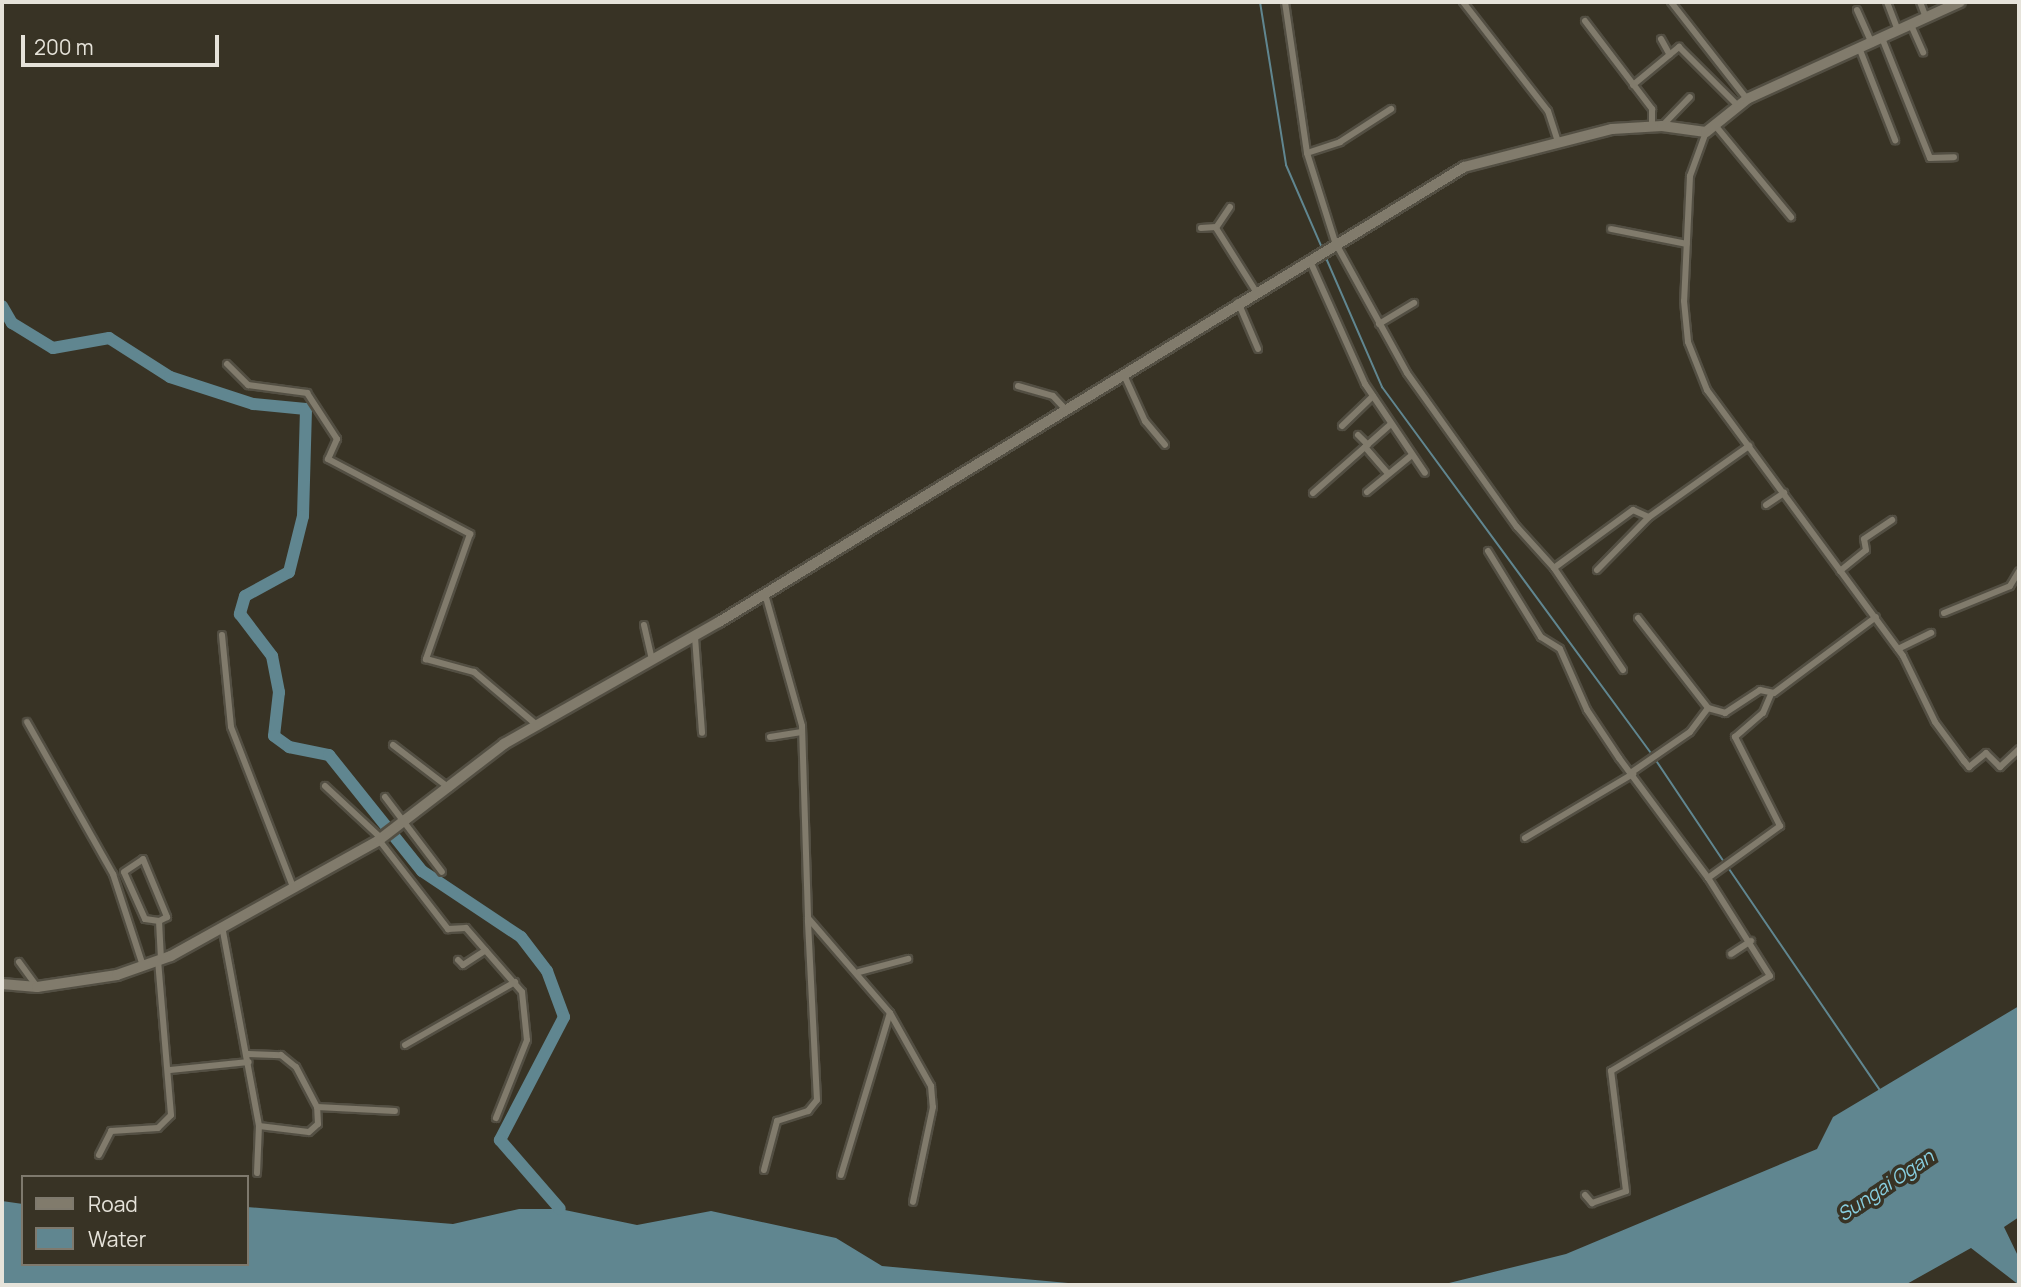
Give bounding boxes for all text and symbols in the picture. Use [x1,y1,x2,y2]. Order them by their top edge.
scale bar [24,21,222,65]
text: 200 m [34,33,94,61]
water label: Sungai Ogan [1834,1145,1938,1227]
legend [21,1175,248,1266]
text: Road [88,1190,138,1218]
text: Water [88,1225,146,1253]

